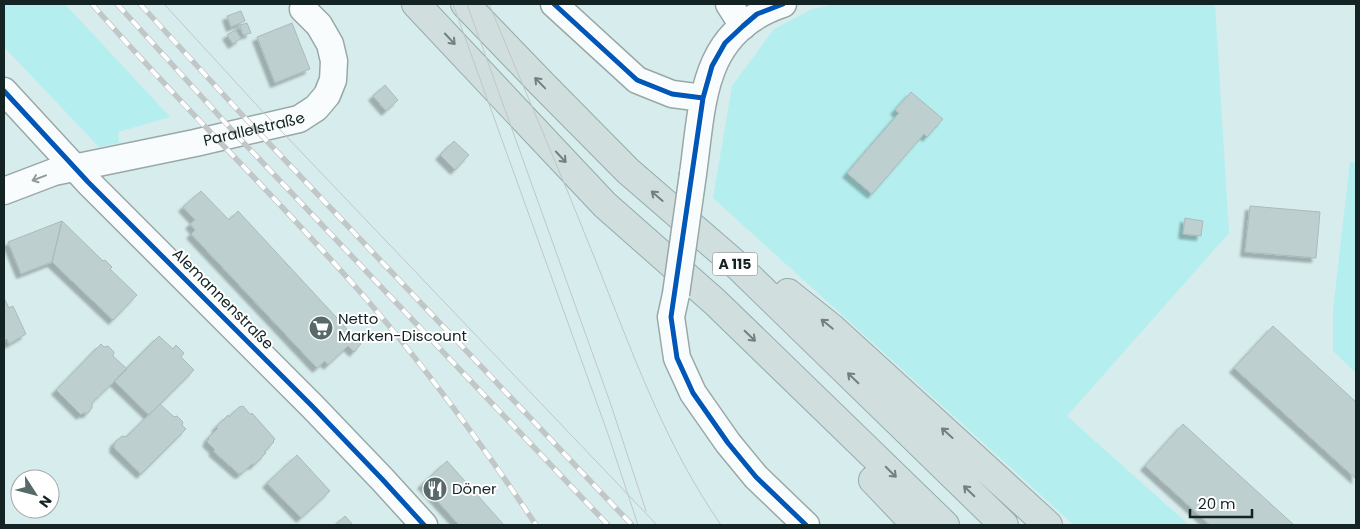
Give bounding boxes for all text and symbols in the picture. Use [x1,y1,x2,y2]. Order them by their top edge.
one-way arrow [444,32,456,45]
one-way arrow [534,77,547,89]
street label: Parallelstraße [201,107,309,151]
one-way arrow [555,151,567,164]
one-way arrow [32,174,48,183]
one-way arrow [650,191,663,202]
street label: Alemannenstraße [168,243,279,354]
road number: A 115 [712,252,758,276]
place label: Netto Marken-Discount [338,308,467,346]
supermarket icon: Netto Marken-Discount [308,315,334,341]
one-way arrow [821,319,834,330]
one-way arrow [744,330,756,342]
one-way arrow [847,372,859,384]
one-way arrow [941,428,954,439]
one-way arrow [885,466,897,478]
north arrow [10,469,60,519]
restaurant icon: Döner [422,476,448,502]
place label: Döner [452,478,497,499]
one-way arrow [963,485,976,497]
scale bar [1190,486,1252,518]
text: N [34,492,57,512]
text: 20 m [1198,493,1236,514]

